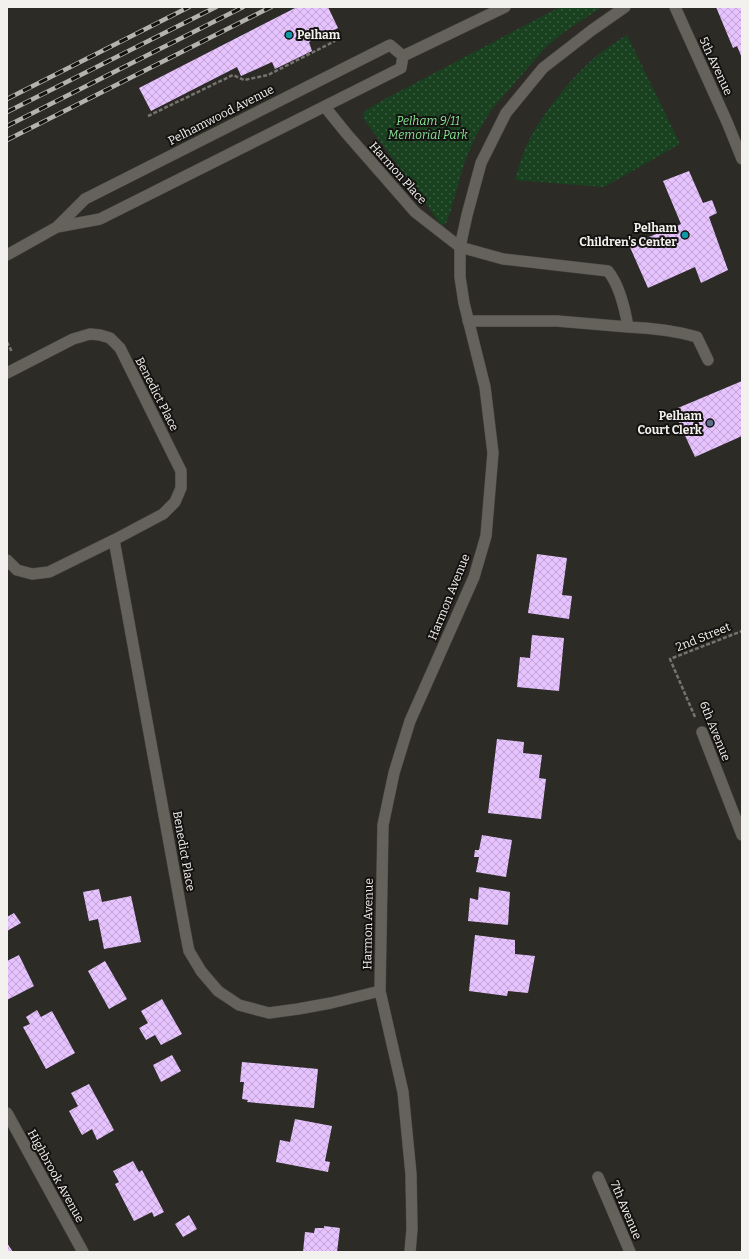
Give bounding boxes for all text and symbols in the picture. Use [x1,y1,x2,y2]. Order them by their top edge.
place label: Pelham [297,28,341,42]
marker: Pelham [284,30,294,40]
street label: 5th Avenue [696,35,736,97]
street label: Pelhamwood Avenue [166,82,276,148]
park label: Pelham 9/11 Memorial Park [388,114,468,142]
street label: Harmon Place [366,139,430,207]
place label: Pelham Children's Center [579,221,678,249]
marker: Pelham Children's Center [680,230,690,240]
street label: Benedict Place [132,355,182,433]
place label: Pelham Court Clerk [637,409,703,437]
marker: Pelham Court Clerk [705,418,715,428]
street label: Harmon Avenue [425,552,473,642]
street label: 2nd Street [674,619,733,654]
street label: 6th Avenue [697,699,733,763]
street label: Benedict Place [170,810,198,892]
street label: Harmon Avenue [360,878,376,970]
street label: Highbrook Avenue [25,1127,87,1225]
street label: 7th Avenue [607,1179,645,1241]

